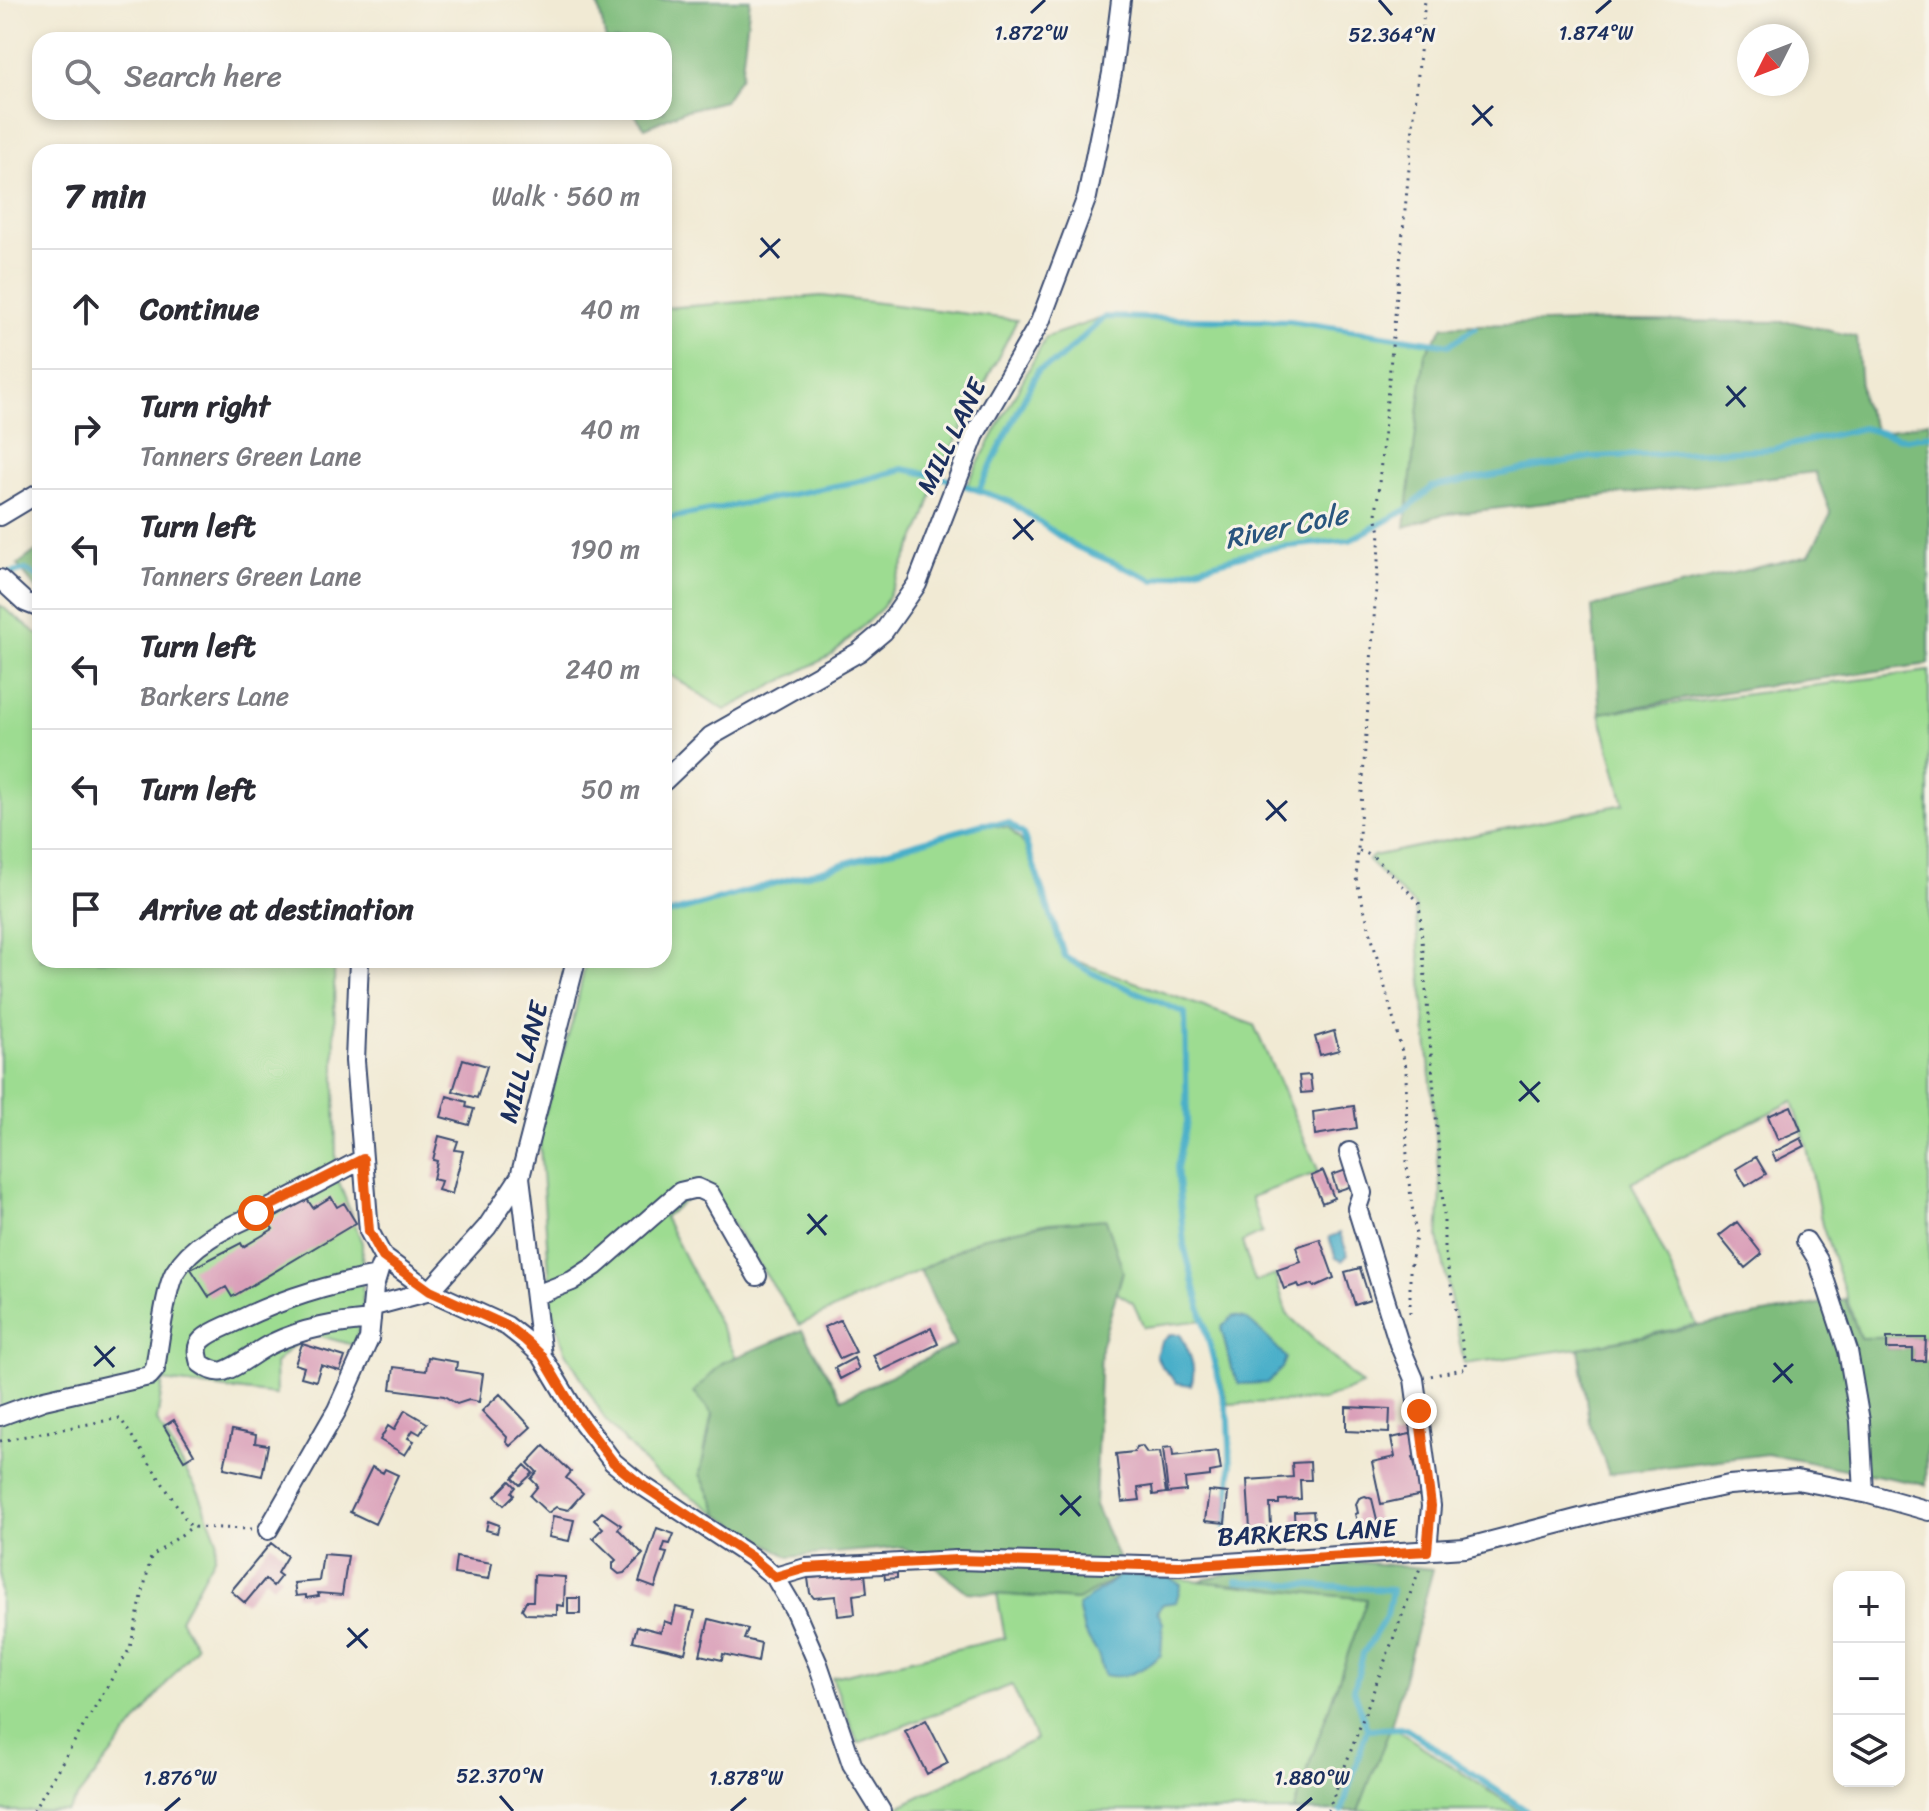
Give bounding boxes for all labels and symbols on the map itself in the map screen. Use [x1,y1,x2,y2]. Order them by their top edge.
text: 1.872°W [994,16,1068,51]
text: 1.874°W [1559,16,1634,51]
text: 52.364°N [1348,18,1436,53]
north arrow [1737,24,1809,96]
street label: MILL LANE [903,369,1000,502]
water label: River Cole [1220,489,1355,563]
street label: MILL LANE [485,995,562,1128]
route start [238,1195,274,1231]
route end [1401,1393,1437,1429]
street label: BARKERS LANE [1216,1504,1399,1560]
text: 52.370°N [456,1759,544,1794]
text: 1.876°W [143,1761,217,1796]
text: 1.878°W [709,1761,784,1796]
text: 1.880°W [1274,1761,1350,1796]

